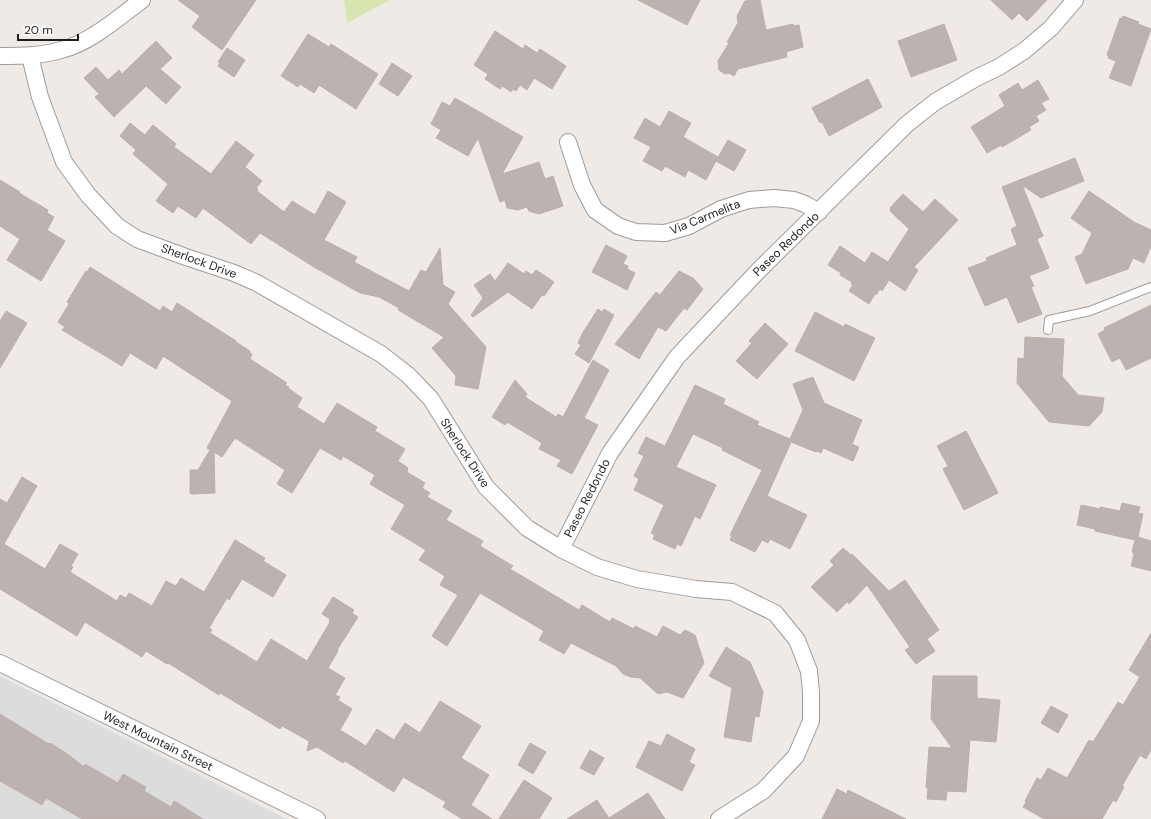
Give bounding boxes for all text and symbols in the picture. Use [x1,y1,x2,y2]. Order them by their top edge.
scale bar [18,16,78,42]
text: 20 m [24,22,53,38]
street label: Via Carmelita [667,196,743,238]
street label: Paseo Redondo [749,208,823,280]
street label: Sherlock Drive [159,240,239,282]
street label: Sherlock Drive [437,415,493,491]
street label: Paseo Redondo [560,456,614,540]
street label: West Mountain Street [100,707,216,775]

